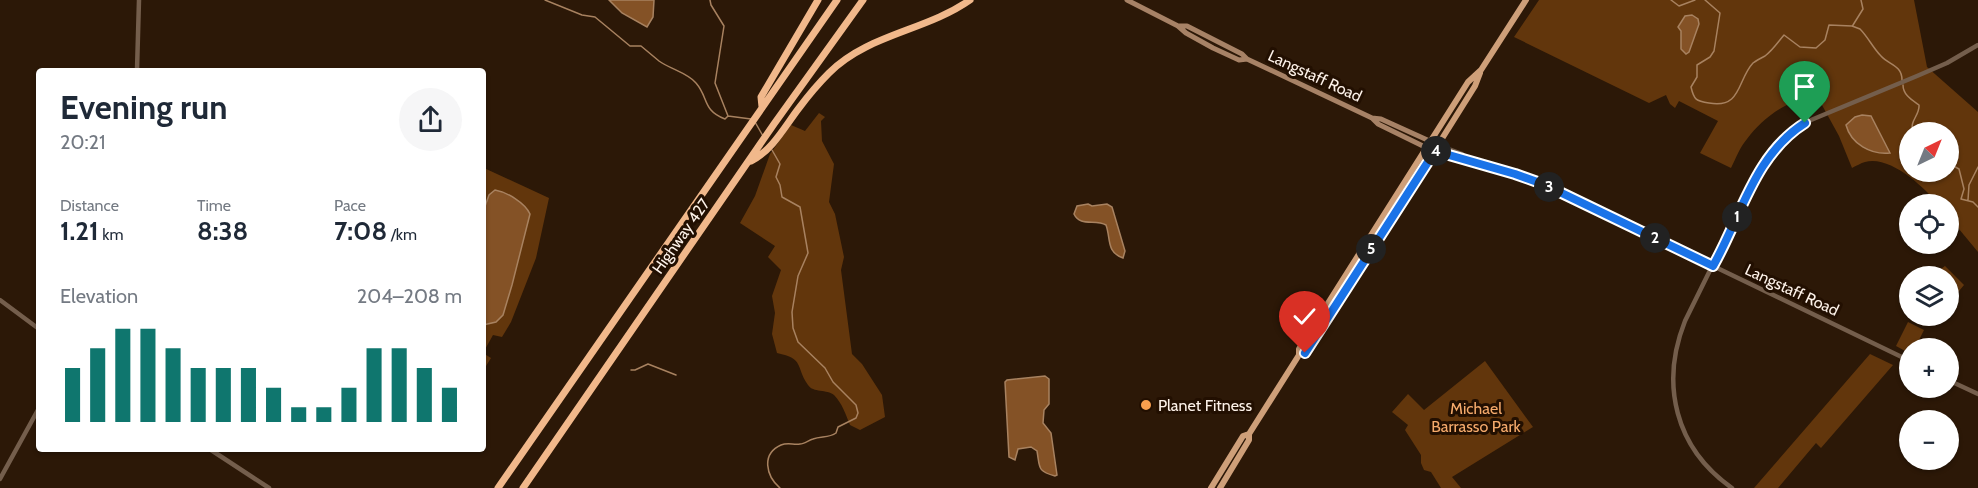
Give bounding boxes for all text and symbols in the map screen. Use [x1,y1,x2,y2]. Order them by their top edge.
street label: Langstaff Road [1265,46,1365,106]
pin [1779,61,1830,123]
icon: arrive [1788,70,1821,103]
text: Evening run [60,87,227,127]
button: share [399,88,462,151]
north arrow [1899,122,1959,182]
map controls [1899,122,1959,470]
text: 20:21 [60,130,106,154]
pin: 4 [1421,136,1451,166]
text: 4 [1431,141,1441,160]
pin: 3 [1534,172,1564,202]
text: 3 [1545,177,1553,196]
button: locate [1899,194,1959,254]
street label: Highway 427 [648,195,714,277]
text: Distance [60,196,119,215]
text: Time [197,196,231,215]
text: Pace [334,196,366,215]
pin: 1 [1722,202,1752,232]
text: 1 [1734,207,1740,226]
text: 1.21 [60,215,99,247]
text: 8:38 [197,215,248,247]
text: 7:08 [334,215,387,247]
pin: 2 [1640,223,1670,253]
text: km [99,225,124,244]
text: /km [387,225,417,244]
text: 2 [1651,228,1659,247]
pin: 5 [1356,234,1386,264]
text: 5 [1367,239,1375,258]
street label: Langstaff Road [1742,260,1842,320]
button: layers [1899,266,1959,326]
text: Elevation [60,284,138,308]
text: 204–208 m [357,284,462,308]
pin [1279,291,1330,353]
icon: check [1288,300,1321,333]
button: + [1899,338,1959,398]
place label: Planet Fitness [1158,396,1252,415]
marker: Planet Fitness [1139,398,1153,412]
park label: Michael Barrasso Park [1431,399,1522,436]
button: − [1899,410,1959,470]

